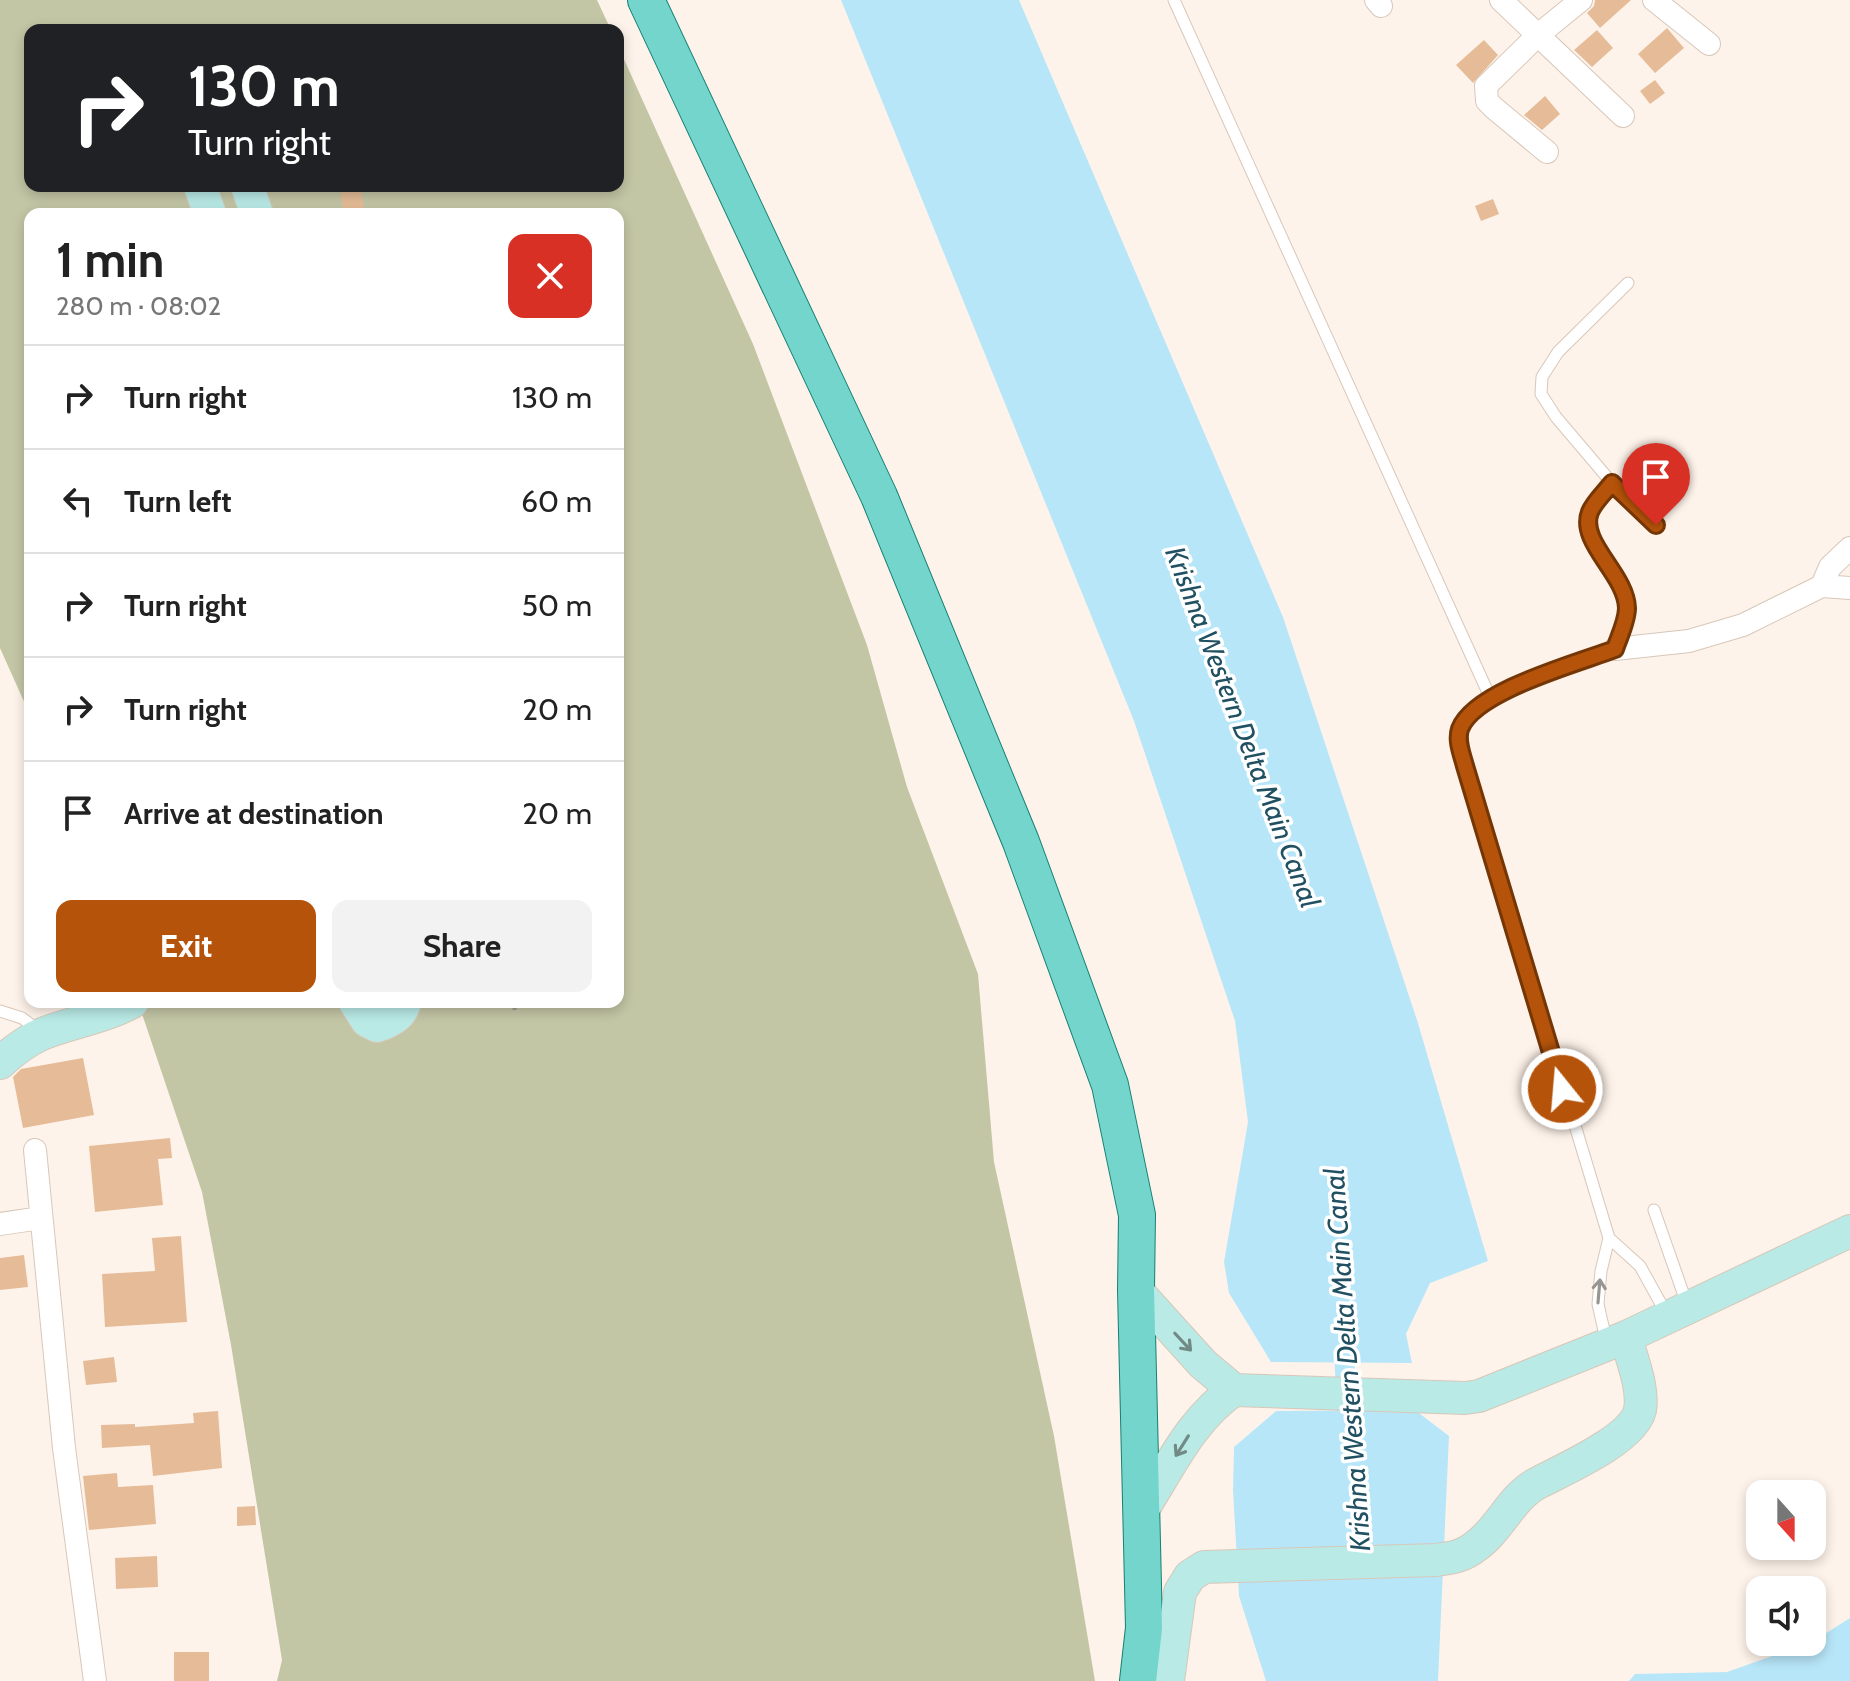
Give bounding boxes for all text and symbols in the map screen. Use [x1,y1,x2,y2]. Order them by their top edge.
text: 130 m [188,52,340,120]
icon: right [56,56,160,160]
text: Turn right [188,120,331,164]
text: 1 min [56,231,164,289]
button: close [508,234,592,318]
text: 280 m · 08:02 [56,290,221,322]
icon: right [56,375,100,419]
text: Turn right [124,379,247,416]
text: 130 m [512,379,592,416]
pin [1622,443,1690,525]
icon: arrive [1634,455,1678,499]
icon: left [56,479,100,523]
text: Turn left [124,483,232,520]
text: 60 m [521,483,592,520]
water label: Krishna Western Delta Main Canal [1158,542,1328,913]
icon: right [56,583,100,627]
text: Turn right [124,587,247,624]
text: 50 m [522,587,592,624]
icon: right [56,687,100,731]
text: Turn right [124,691,247,728]
text: 20 m [522,691,592,728]
icon: arrive [56,791,100,835]
text: Arrive at destination [124,795,384,832]
text: 20 m [522,795,592,832]
button: Exit [56,900,316,992]
button: Share [332,900,592,992]
position arrow [1520,1047,1604,1131]
water label: Krishna Western Delta Main Canal [1317,1167,1377,1553]
one-way arrow [1592,1278,1607,1305]
one-way arrow [1174,1332,1193,1352]
one-way arrow [1174,1434,1190,1457]
north arrow [1746,1480,1826,1560]
map controls [1746,1480,1826,1656]
button: sound [1746,1576,1826,1656]

